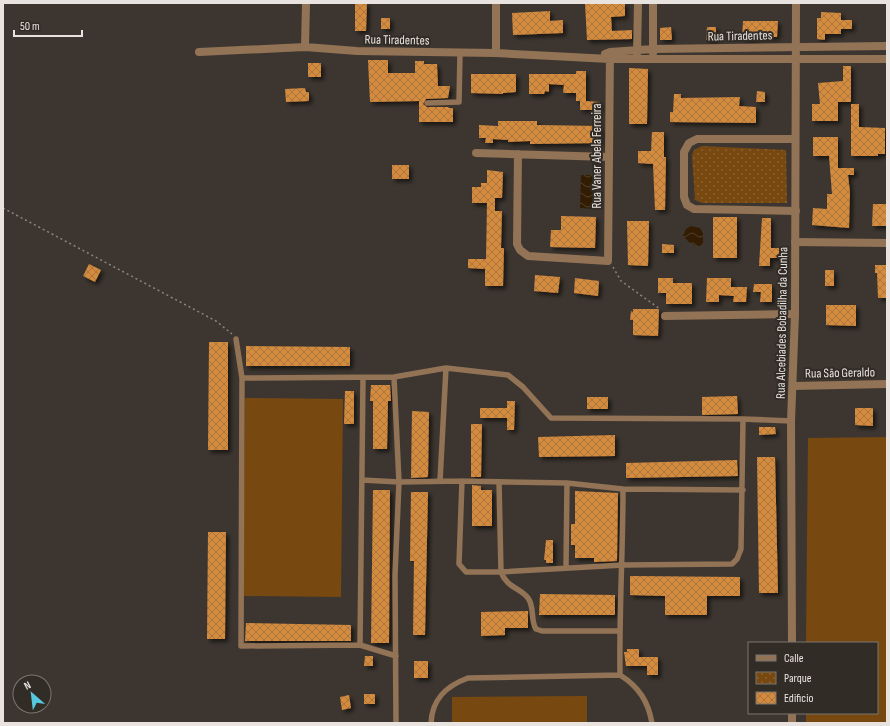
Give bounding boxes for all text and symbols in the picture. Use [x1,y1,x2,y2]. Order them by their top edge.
scale bar [14,12,82,38]
text: 50 m [20,19,40,34]
street label: Rua Tiradentes [707,27,773,45]
street label: Rua Tiradentes [364,31,430,49]
street label: Rua Vaner Abela Ferreira [589,104,605,208]
street label: Rua Alcebiades Bobadilha da Cunha [773,247,791,399]
street label: Rua São Geraldo [805,364,875,382]
legend [748,642,878,714]
text: Calle [784,651,804,666]
text: Parque [784,671,812,686]
north arrow [12,674,52,714]
text: N [22,678,33,693]
text: Edificio [784,691,813,706]

